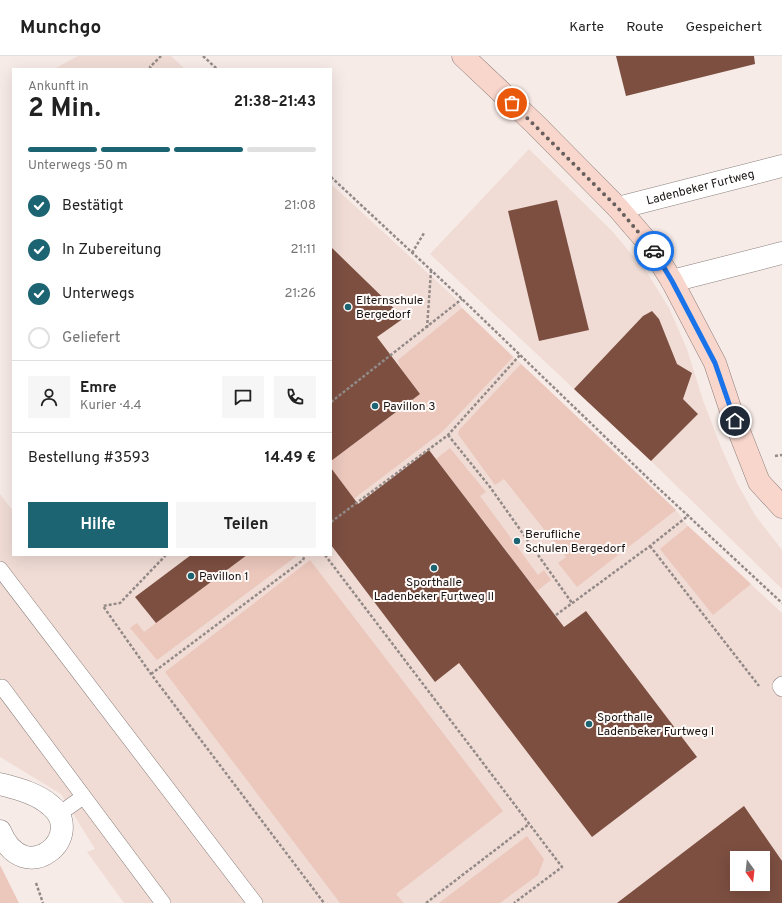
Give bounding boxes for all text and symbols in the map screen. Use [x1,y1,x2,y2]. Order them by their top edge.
text: Munchgo [20,16,101,40]
text: Karte [569,19,604,36]
text: Route [626,19,663,36]
text: Gespeichert [685,19,762,36]
text: Ankunft in [28,79,89,95]
pin [495,86,529,120]
icon: bag [501,92,523,114]
text: 2 Min. [28,93,101,126]
text: 21:38–21:43 [234,93,316,112]
text: Unterwegs · 50 m [28,158,127,174]
street label: Ladenbeker Furtweg [645,166,756,209]
icon: check [28,195,50,217]
text: Bestätigt [62,197,124,216]
text: 21:08 [284,198,316,214]
courier [634,231,674,271]
icon: check [28,239,50,261]
icon: car [643,240,665,262]
text: In Zubereitung [62,241,162,260]
text: 21:11 [291,242,316,258]
icon: check [28,283,50,305]
text: Unterwegs [62,285,135,304]
text: 21:26 [285,286,316,302]
place label: Elternschule Bergedorf [356,293,423,323]
marker: Elternschule Bergedorf [343,302,353,312]
text: Geliefert [62,329,120,348]
button: person [28,376,70,418]
button: chat [222,376,264,418]
button: phone [274,376,316,418]
text: Emre [80,379,117,398]
text: Kurier · 4.4 [80,398,142,414]
place label: Pavillon 3 [383,399,436,415]
marker: Pavillon 3 [370,401,380,411]
pin [718,404,752,438]
icon: home [724,410,746,432]
text: Bestellung #3593 [28,449,150,468]
text: 14.49 € [265,449,316,468]
button: Hilfe [28,502,168,548]
button: Teilen [176,502,316,548]
place label: Berufliche Schulen Bergedorf [525,527,625,557]
marker: Berufliche Schulen Bergedorf [512,536,522,546]
marker: Sporthalle Ladenbeker Furtweg II [429,563,439,573]
place label: Pavillon 1 [199,569,249,585]
marker: Pavillon 1 [186,571,196,581]
place label: Sporthalle Ladenbeker Furtweg II [374,575,494,605]
place label: Sporthalle Ladenbeker Furtweg I [597,710,714,740]
marker: Sporthalle Ladenbeker Furtweg I [584,719,594,729]
north arrow [730,851,770,891]
map controls [730,851,770,891]

